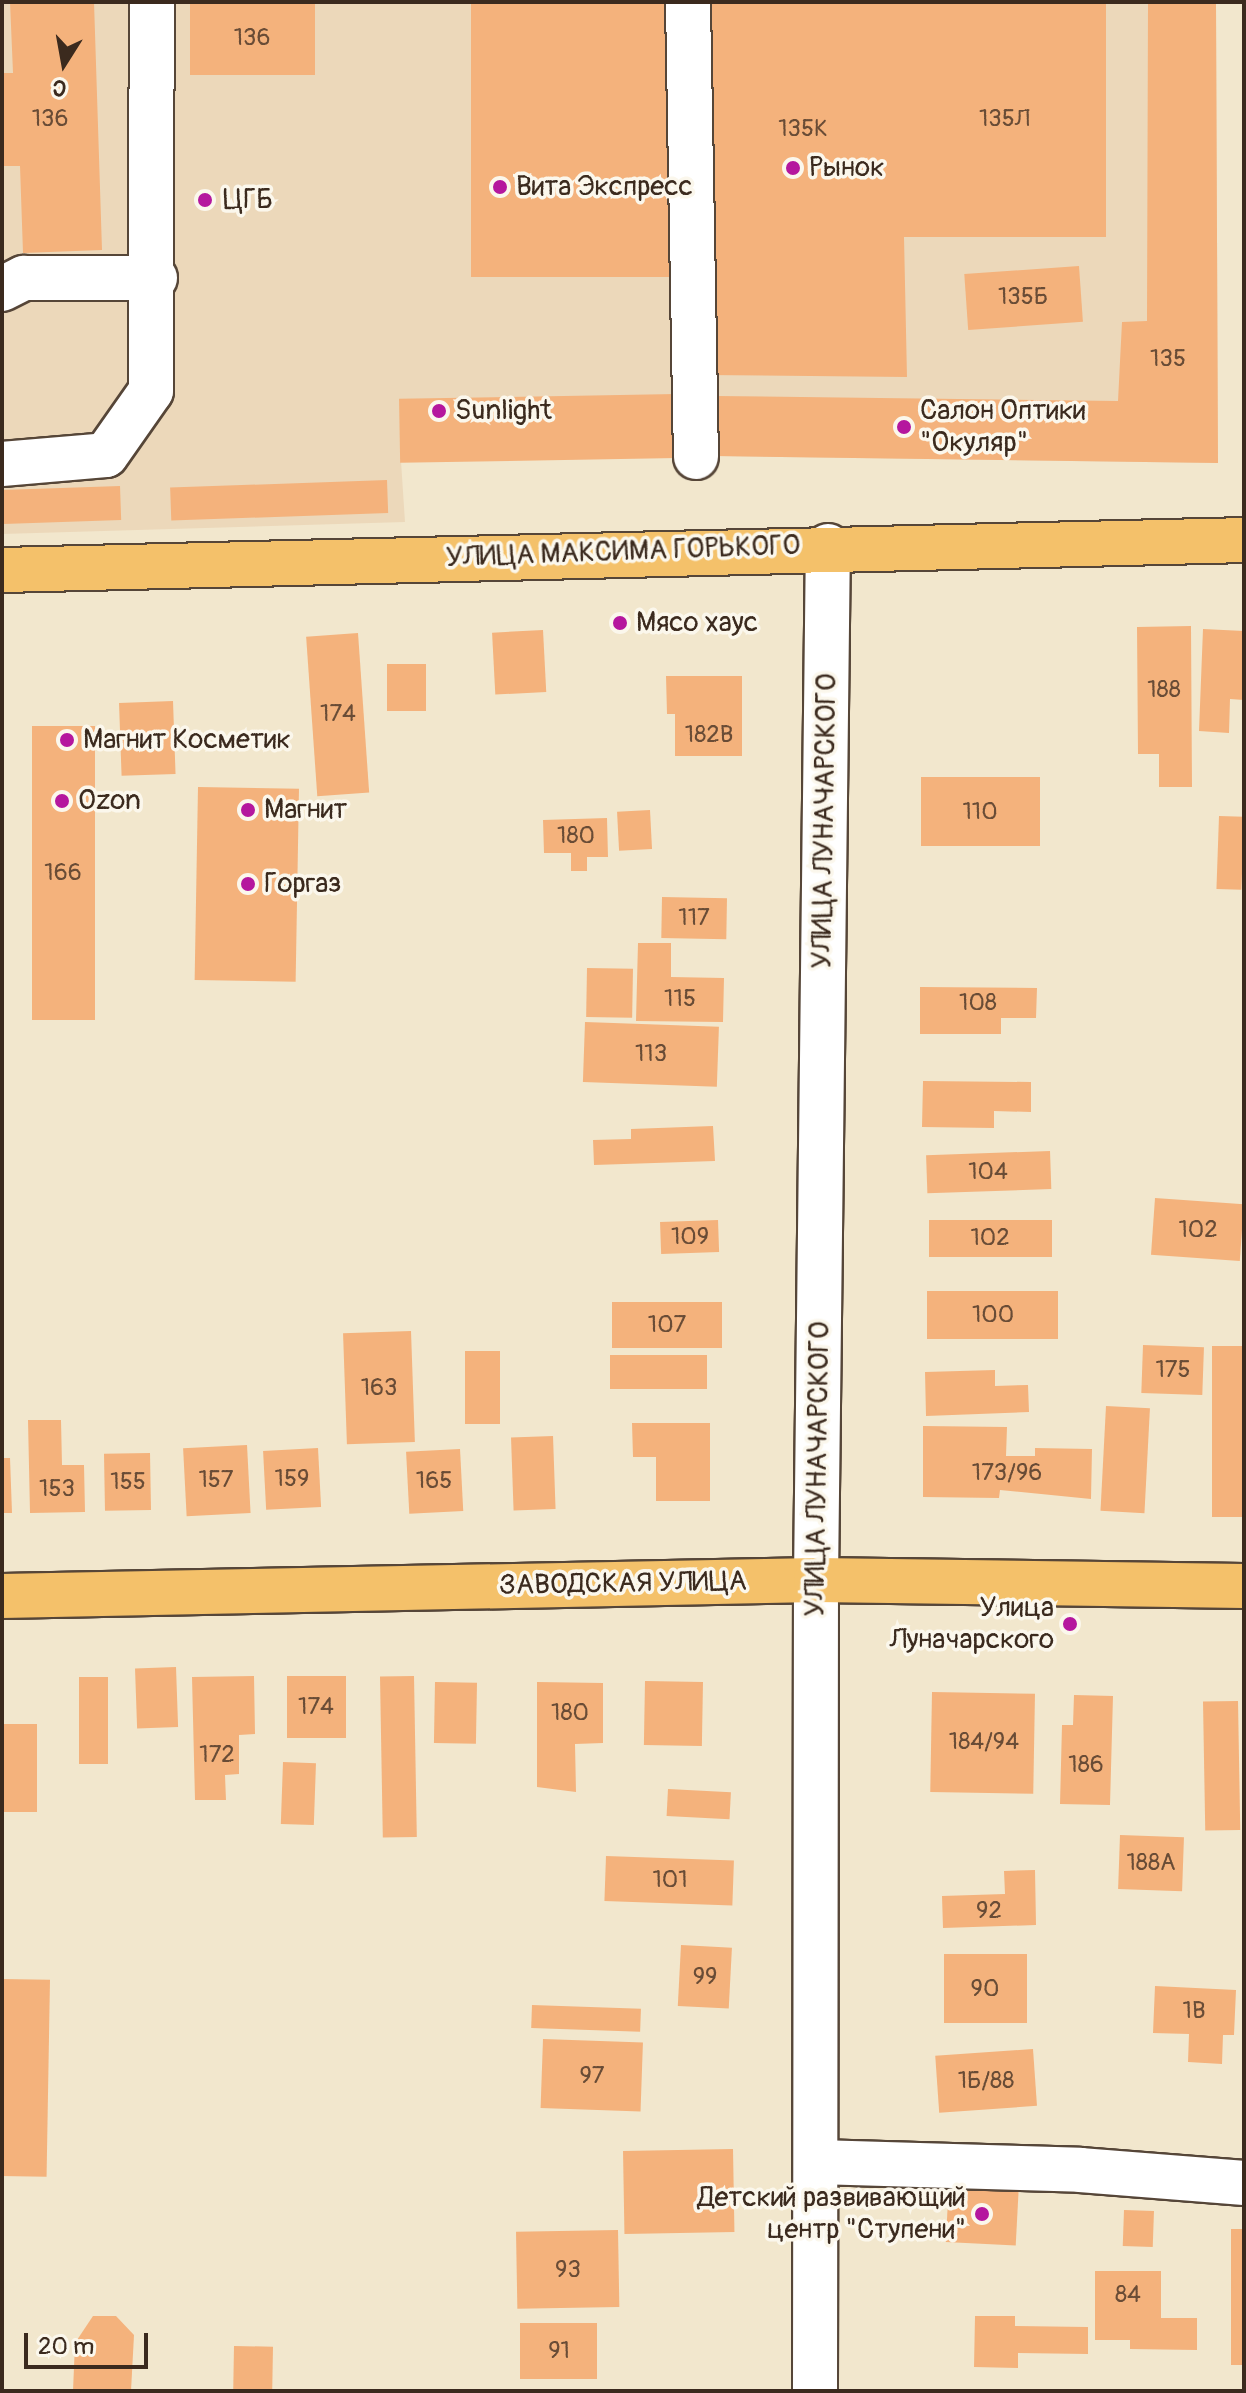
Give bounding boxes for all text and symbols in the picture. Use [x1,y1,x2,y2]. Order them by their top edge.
north arrow [24,24,104,104]
house number: 136 [234,24,270,52]
text: С [50,73,69,103]
house number: 136 [32,105,68,133]
house number: 135Л [979,105,1029,133]
house number: 135К [778,115,828,143]
place label: Рынок [809,151,884,185]
marker: Рынок [784,159,802,177]
place label: Вита Экспресс [516,170,693,204]
marker: Вита Экспресс [491,178,509,196]
place label: ЦГБ [223,183,273,217]
marker: ЦГБ [194,189,216,211]
house number: 135Б [998,283,1048,311]
house number: 135 [1150,345,1186,373]
place label: Sunlight [455,394,552,428]
place label: Салон Оптики "Окуляр" [920,394,1086,460]
marker: Sunlight [430,402,448,420]
marker: Салон Оптики "Окуляр" [895,418,913,436]
street label: УЛИЦА МАКСИМА ГОРЬКОГО [445,529,801,575]
place label: Мясо хаус [636,606,758,640]
marker: Мясо хаус [611,614,629,632]
street label: УЛИЦА ЛУНАЧАРСКОГО [806,673,844,969]
house number: 188 [1147,676,1181,704]
house number: 174 [320,700,356,728]
house number: 182В [685,721,733,749]
place label: Магнит Косметик [83,723,291,757]
marker: Магнит Косметик [58,731,76,749]
place label: Ozon [78,784,141,818]
marker: Ozon [53,792,71,810]
place label: Магнит [264,793,347,827]
house number: 110 [962,798,998,826]
marker: Магнит [239,801,257,819]
house number: 180 [557,822,595,850]
house number: 166 [44,859,82,887]
place label: Горгаз [264,867,342,901]
marker: Горгаз [239,875,257,893]
house number: 117 [678,904,710,932]
house number: 115 [664,985,696,1013]
house number: 108 [959,989,997,1017]
house number: 113 [635,1040,667,1068]
house number: 104 [968,1158,1008,1186]
house number: 102 [1178,1216,1218,1244]
house number: 109 [671,1223,709,1251]
house number: 102 [970,1224,1010,1252]
house number: 100 [972,1301,1014,1329]
house number: 107 [648,1311,686,1339]
street label: УЛИЦА ЛУНАЧАРСКОГО [799,1321,837,1617]
house number: 175 [1155,1356,1191,1384]
house number: 163 [361,1374,397,1402]
house number: 173/96 [972,1459,1042,1487]
house number: 159 [275,1465,309,1493]
house number: 157 [198,1466,234,1494]
house number: 165 [416,1467,452,1495]
house number: 155 [110,1468,146,1496]
house number: 153 [39,1475,75,1503]
street label: ЗАВОДСКАЯ УЛИЦА [499,1565,747,1603]
place label: Улица Луначарского [890,1591,1054,1657]
marker: Улица Луначарского [1061,1615,1079,1633]
house number: 174 [298,1693,334,1721]
house number: 180 [551,1699,589,1727]
house number: 184/94 [949,1728,1019,1756]
house number: 172 [199,1741,235,1769]
house number: 186 [1068,1751,1104,1779]
house number: 188А [1126,1849,1176,1877]
house number: 101 [652,1866,688,1894]
house number: 92 [976,1897,1002,1925]
house number: 99 [693,1963,717,1991]
house number: 90 [971,1975,999,2003]
house number: 1В [1183,1997,1205,2025]
house number: 97 [579,2062,605,2090]
house number: 1Б/88 [958,2067,1014,2095]
place label: Детский развивающий центр "Ступени" [698,2181,966,2247]
marker: Детский развивающий центр "Ступени" [973,2205,991,2223]
house number: 93 [555,2256,581,2284]
house number: 84 [1115,2281,1141,2309]
scale bar [28,2317,152,2367]
text: 20 m [38,2332,94,2361]
house number: 91 [548,2337,570,2365]

